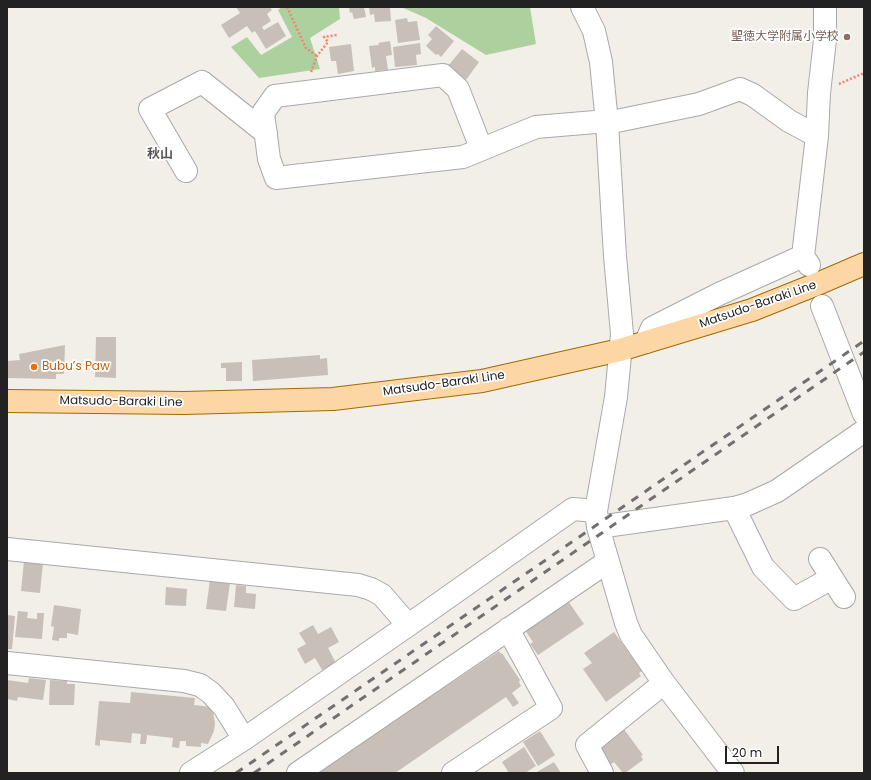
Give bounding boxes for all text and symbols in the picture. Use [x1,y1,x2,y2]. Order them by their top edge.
place label: 聖徳大学附属小学校 [731,30,839,44]
marker: 聖徳大学附属小学校 [842,32,852,42]
district label: 秋山 [147,147,173,163]
street label: Matsudo-Baraki Line [698,278,818,332]
place label: Bubu’s Paw [42,360,110,374]
marker: Bubu’s Paw [29,362,39,372]
street label: Matsudo-Baraki Line [382,368,506,400]
street label: Matsudo-Baraki Line [59,394,183,410]
scale bar [727,738,781,764]
text: 20 m [732,744,762,761]

